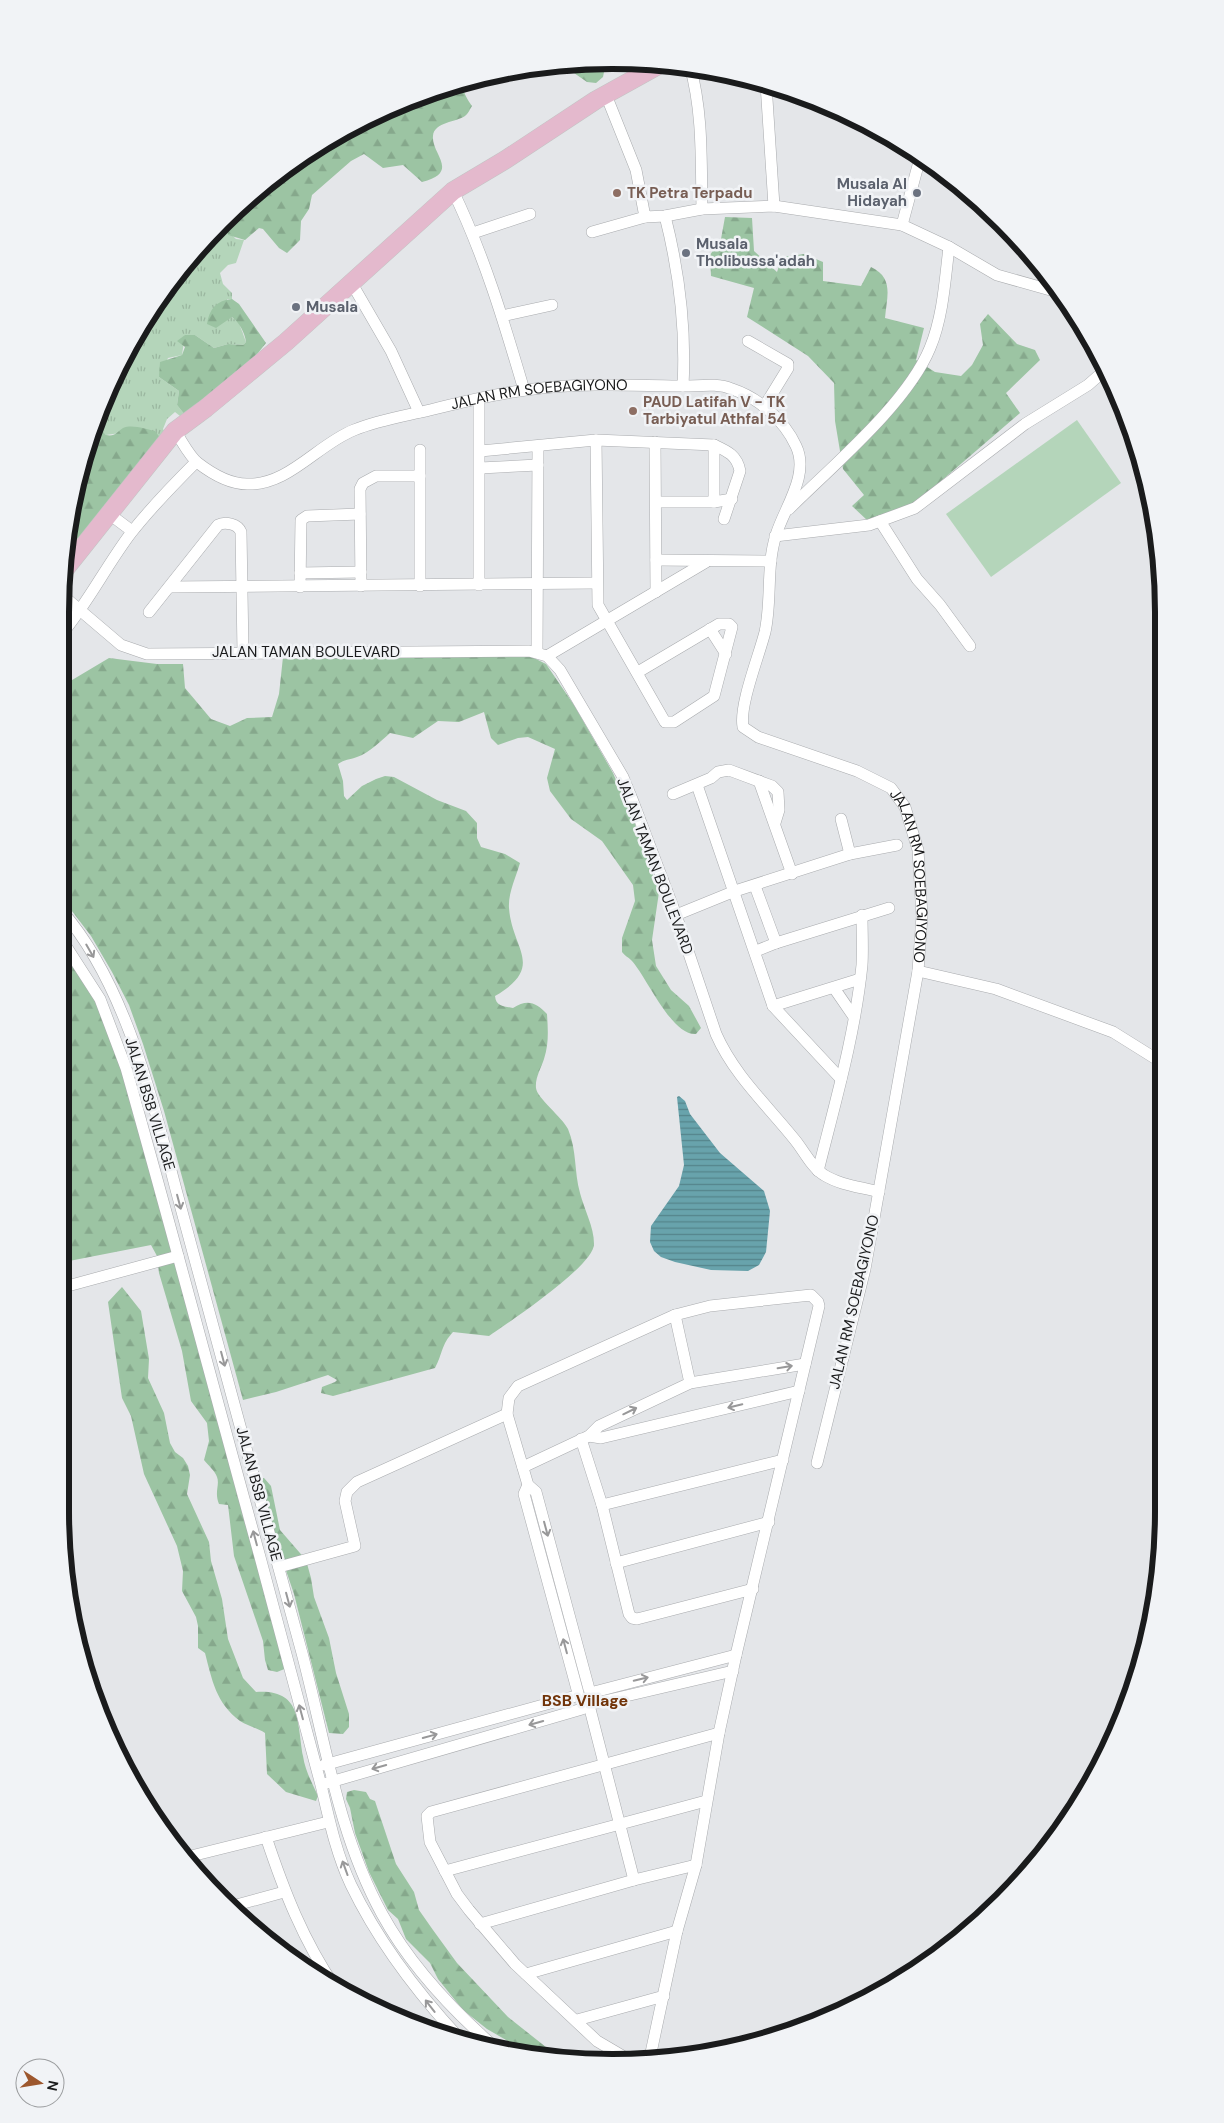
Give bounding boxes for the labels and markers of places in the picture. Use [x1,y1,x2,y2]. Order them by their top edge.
place label: Musala Al Hidayah [837,174,907,211]
place label: TK Petra Terpadu [627,183,752,203]
marker: TK Petra Terpadu [611,187,623,199]
marker: Musala Al Hidayah [911,187,923,199]
place label: Musala Tholibussa'adah [696,234,815,271]
marker: Musala Tholibussa'adah [680,247,692,259]
place label: Musala [306,297,358,317]
marker: Musala [290,301,302,313]
place label: PAUD Latifah V - TK Tarbiyatul Athfal 54 [643,392,786,429]
marker: PAUD Latifah V - TK Tarbiyatul Athfal 54 [627,405,639,417]

